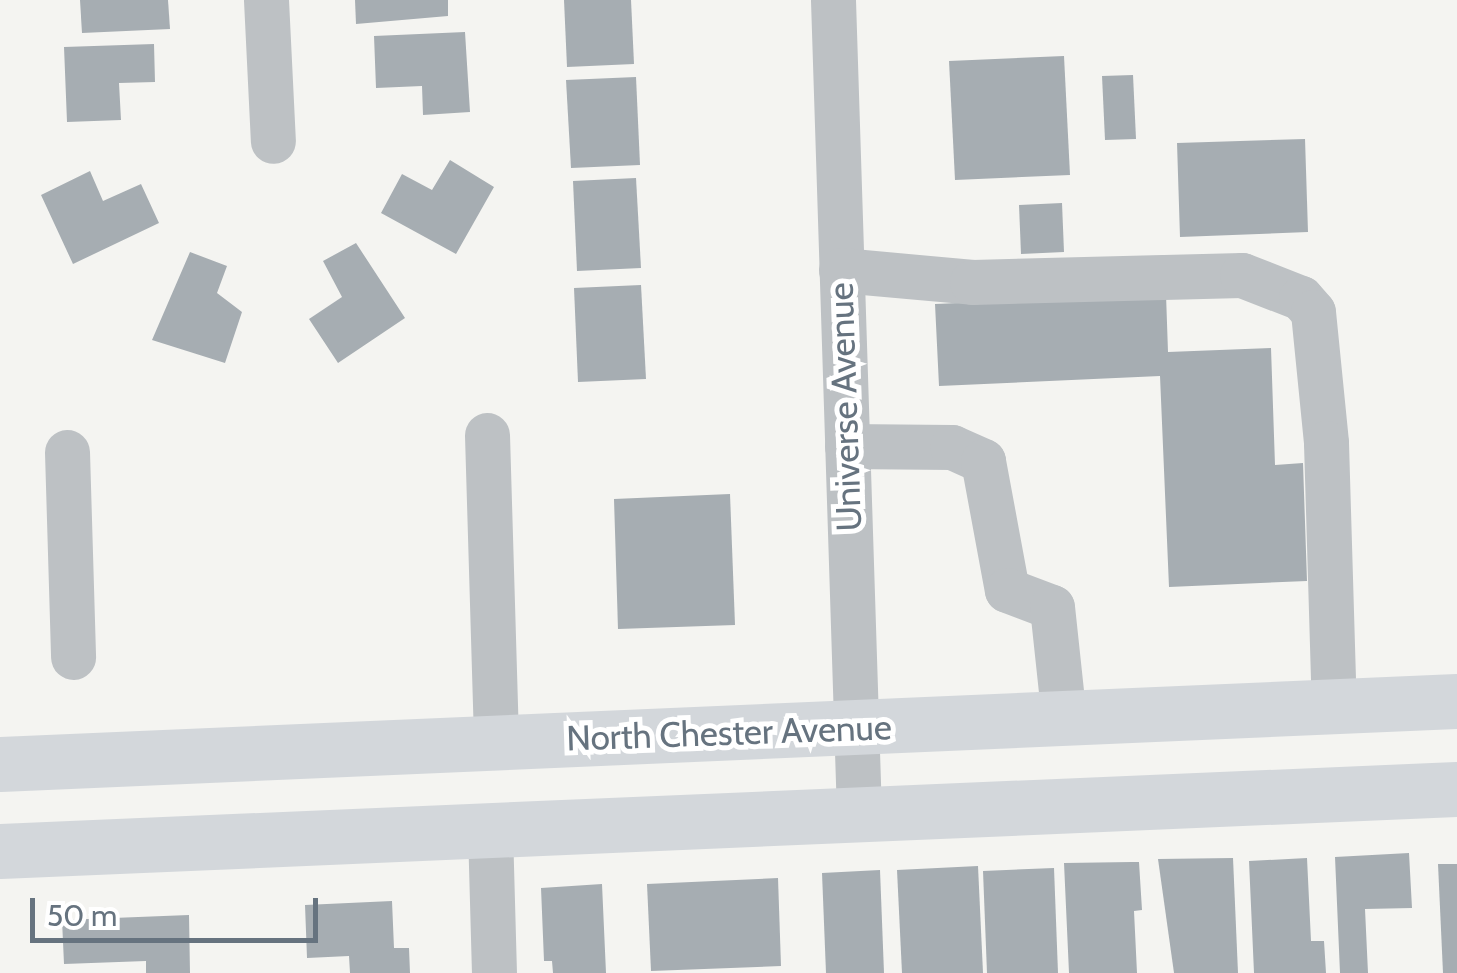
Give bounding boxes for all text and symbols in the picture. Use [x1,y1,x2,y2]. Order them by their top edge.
street label: Universe Avenue [820,282,870,532]
street label: North Chester Avenue [566,706,892,760]
scale bar [35,878,322,940]
text: 50 m [47,897,117,934]

